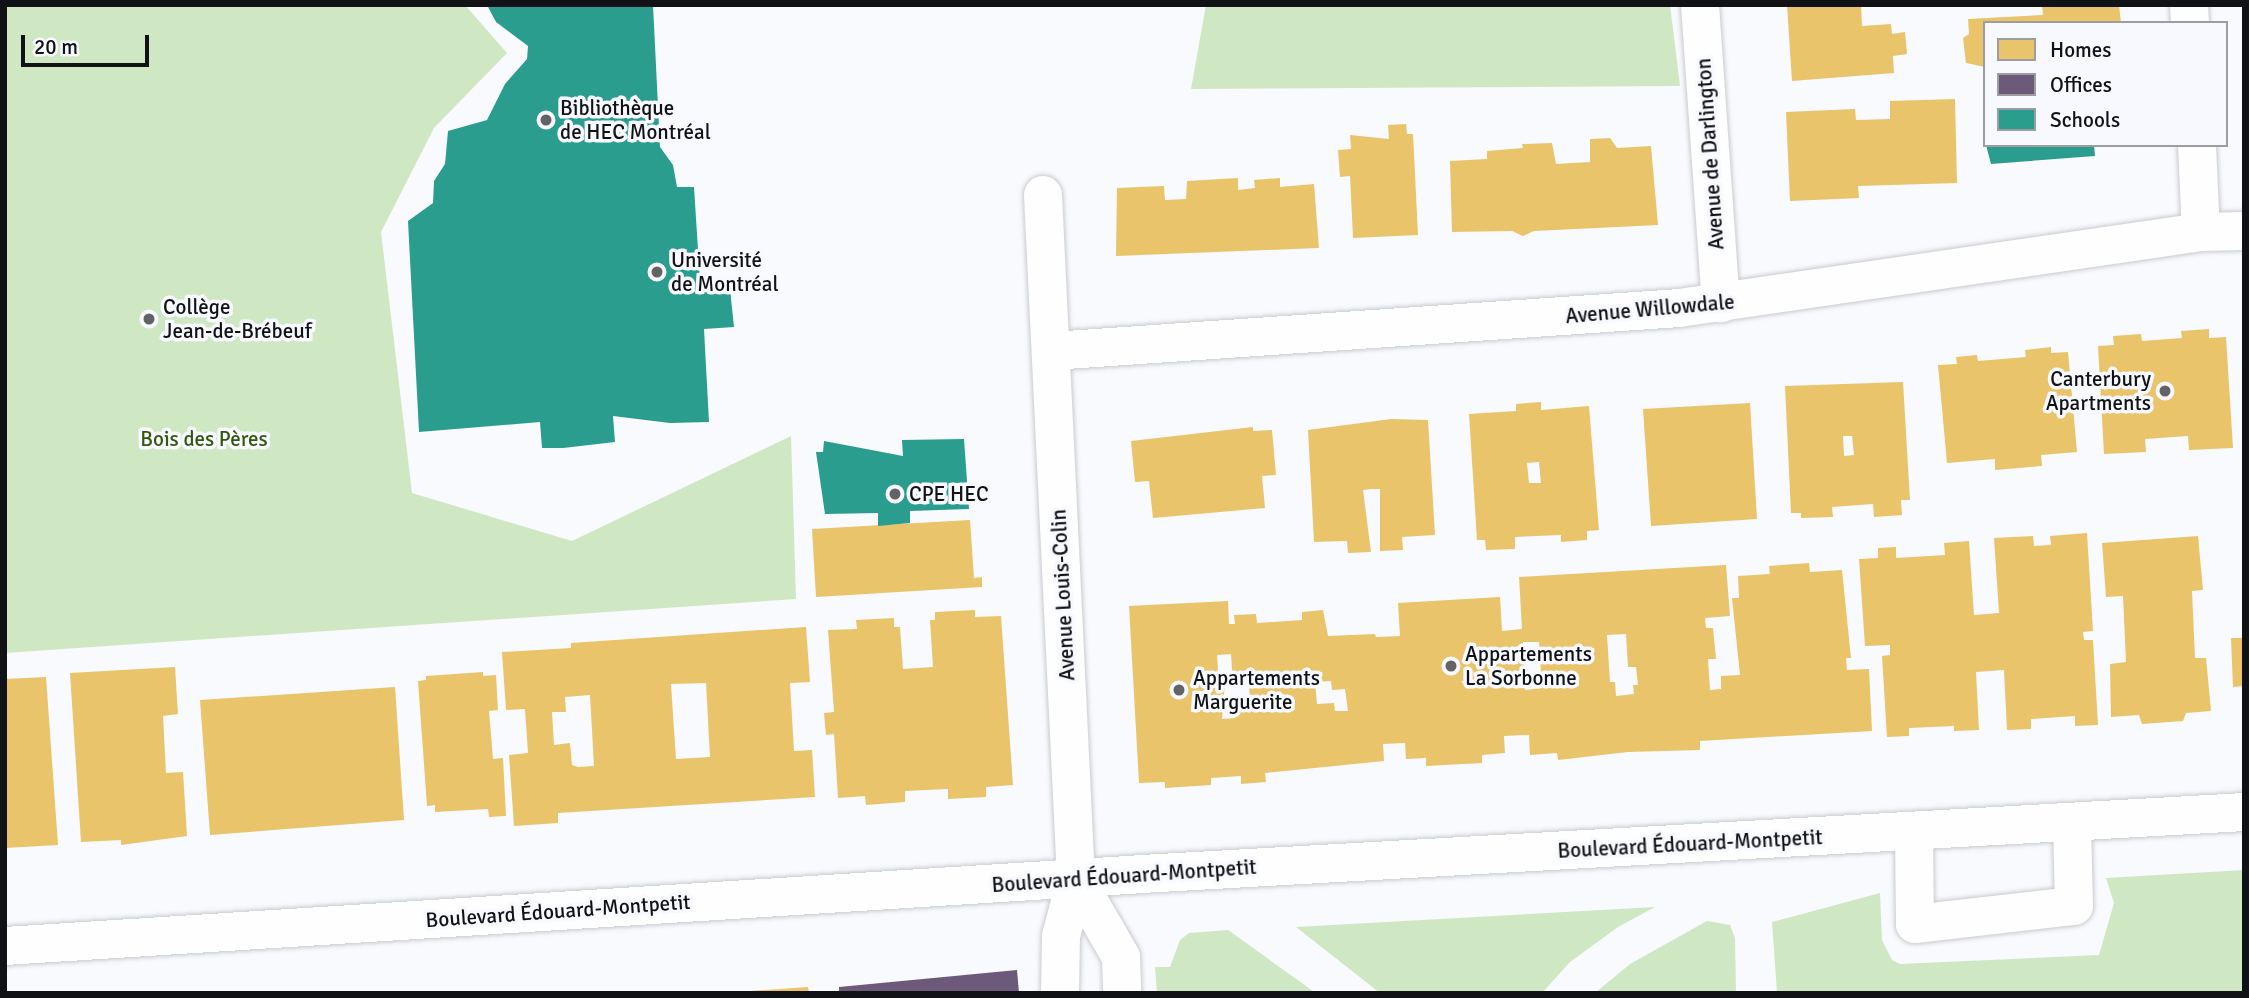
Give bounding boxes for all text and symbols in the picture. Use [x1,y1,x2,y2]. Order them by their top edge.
scale bar [24,21,152,65]
legend [1983,21,2228,147]
text: 20 m [34,34,78,60]
text: Homes [2050,37,2112,63]
street label: Avenue de Darlington [1691,57,1729,251]
text: Offices [2050,72,2112,98]
place label: Bibliothèque de HEC Montréal [560,95,711,145]
text: Schools [2050,107,2120,133]
marker: Bibliothèque de HEC Montréal [538,112,554,128]
place label: Université de Montréal [671,247,779,297]
marker: Université de Montréal [649,264,665,280]
street label: Avenue Willowdale [1564,289,1736,329]
place label: Collège Jean-de-Brébeuf [163,294,312,344]
marker: Collège Jean-de-Brébeuf [141,311,157,327]
place label: Canterbury Apartments [2046,366,2151,416]
marker: Canterbury Apartments [2157,383,2173,399]
park label: Bois des Pères [140,426,268,452]
place label: CPE HEC [909,481,989,507]
marker: CPE HEC [887,486,903,502]
street label: Avenue Louis-Colin [1046,508,1080,682]
place label: Appartements La Sorbonne [1465,641,1592,691]
marker: Appartements La Sorbonne [1443,658,1459,674]
place label: Appartements Marguerite [1193,665,1320,715]
marker: Appartements Marguerite [1171,682,1187,698]
street label: Boulevard Édouard-Montpetit [1557,824,1823,864]
street label: Boulevard Édouard-Montpetit [991,854,1257,898]
street label: Boulevard Édouard-Montpetit [425,889,691,933]

